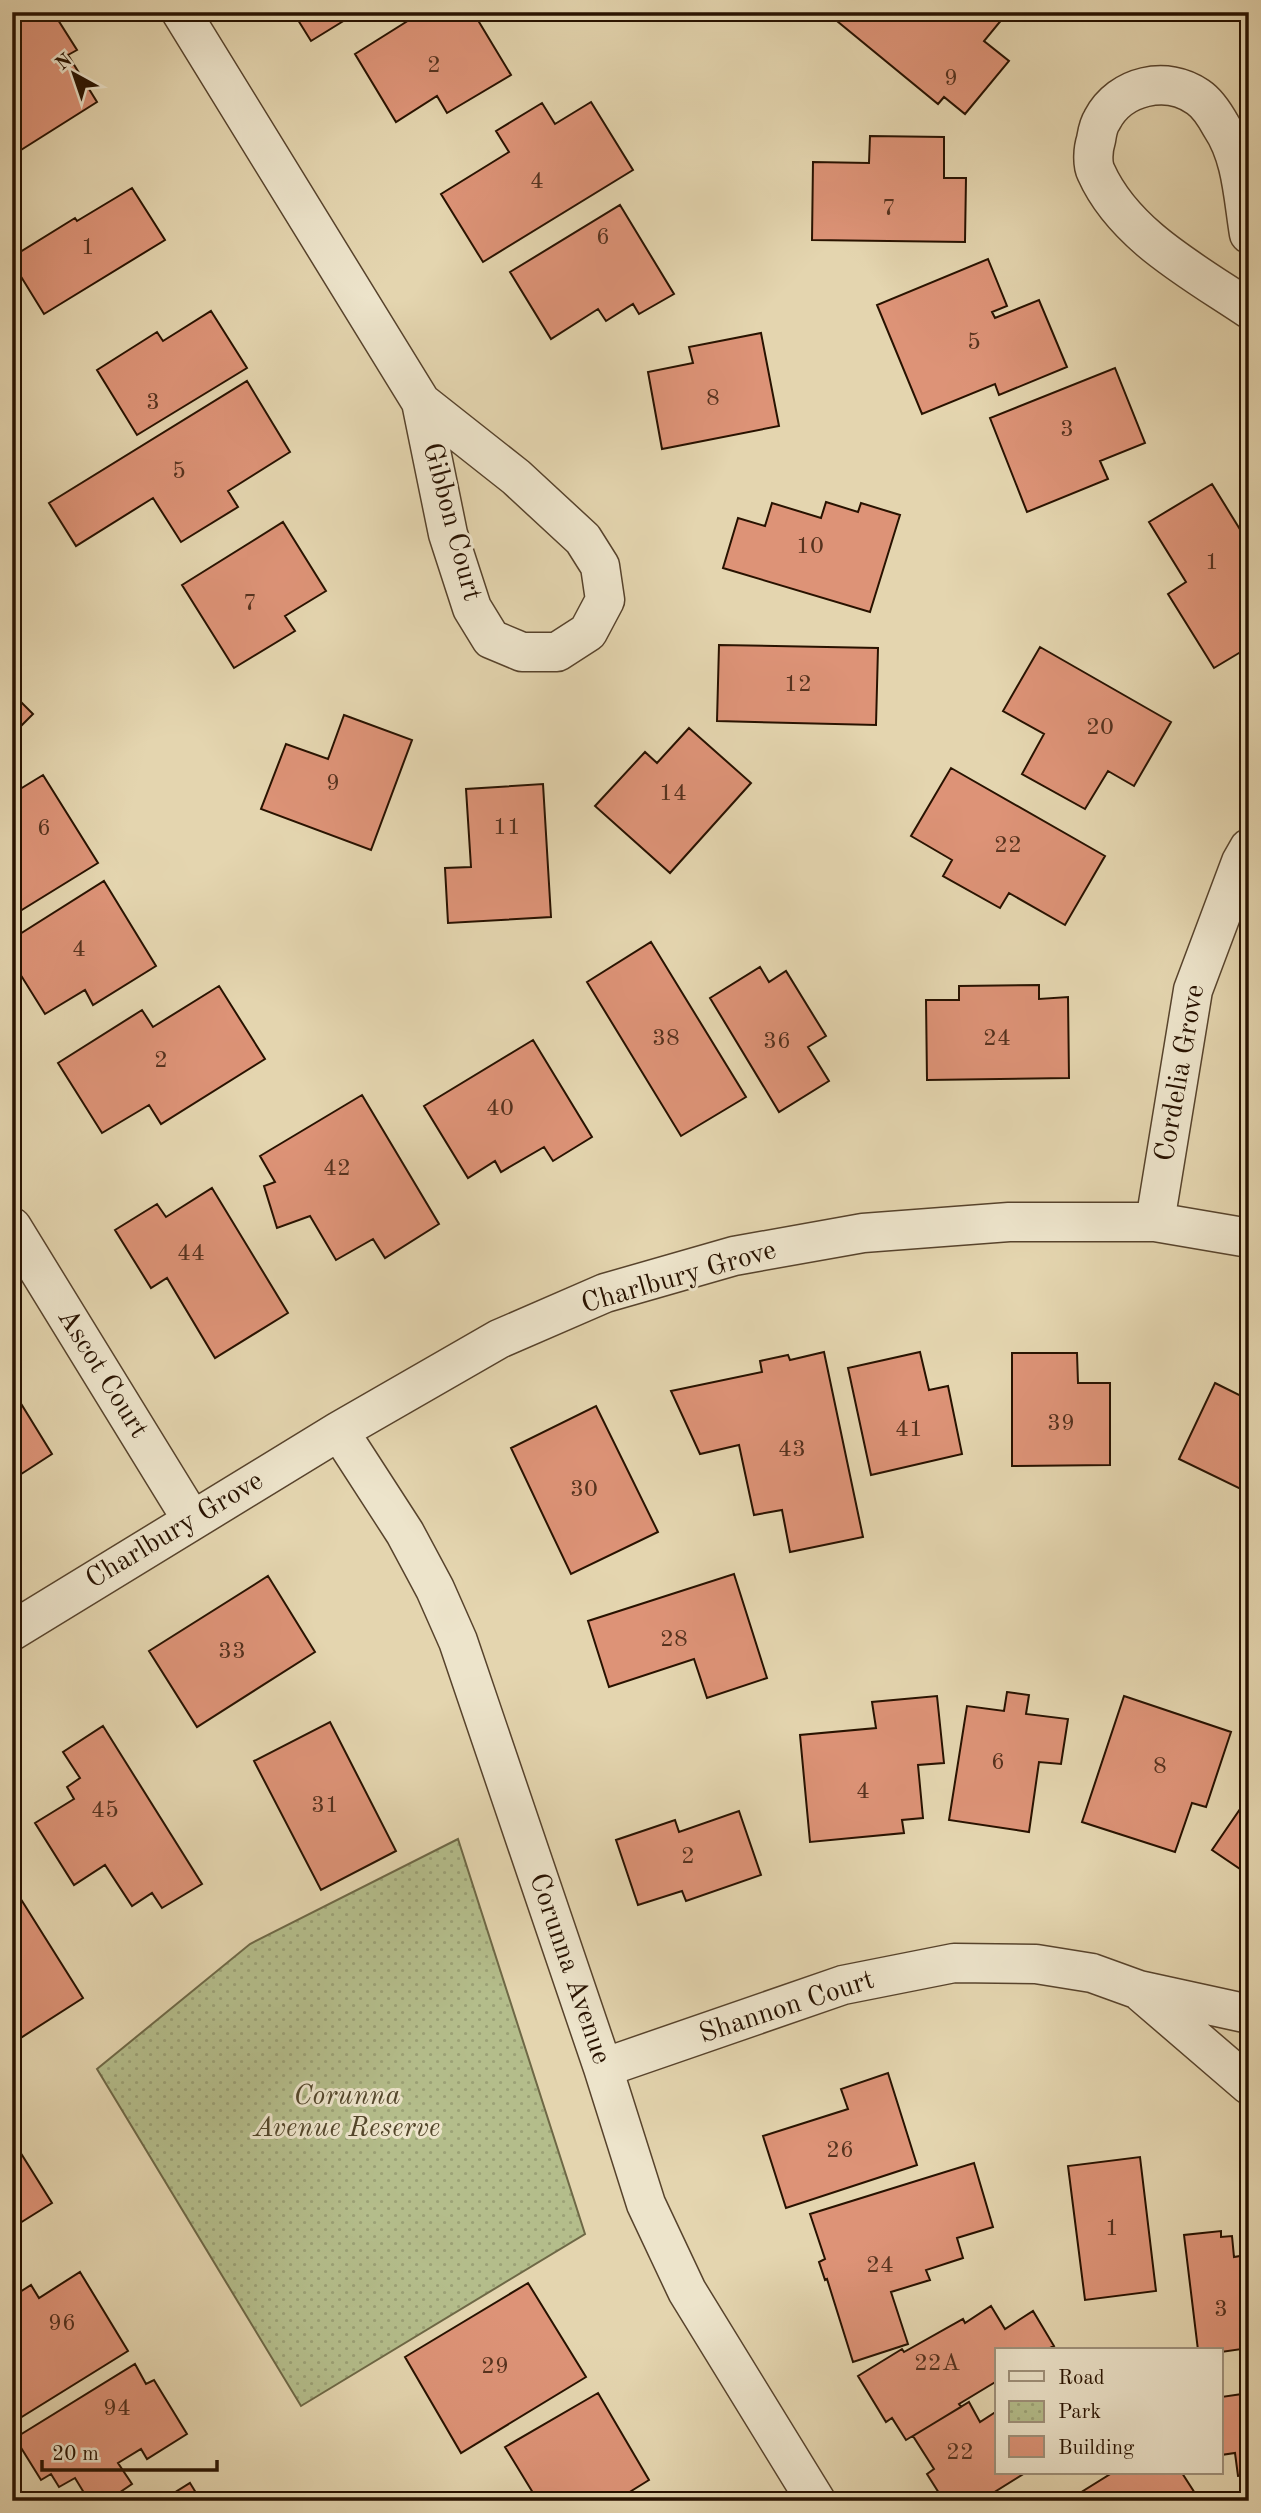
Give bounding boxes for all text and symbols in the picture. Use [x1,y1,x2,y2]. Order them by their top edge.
north arrow [38,38,108,108]
text: N [53,51,77,75]
house number: 2 [427,54,441,78]
house number: 9 [944,67,958,91]
house number: 4 [530,170,544,194]
house number: 7 [882,197,896,221]
house number: 6 [596,226,610,250]
house number: 1 [81,236,95,260]
house number: 5 [967,331,981,355]
house number: 8 [706,387,720,411]
house number: 3 [146,391,160,415]
house number: 3 [1060,418,1074,442]
street label: Gibbon Court [416,440,486,604]
house number: 5 [172,460,186,484]
house number: 10 [796,535,824,559]
house number: 1 [1205,551,1219,575]
house number: 7 [243,592,257,616]
house number: 12 [784,673,812,697]
house number: 20 [1086,716,1114,740]
house number: 9 [326,772,340,796]
house number: 14 [659,782,687,806]
house number: 11 [493,816,521,840]
house number: 6 [37,817,51,841]
house number: 22 [994,834,1022,858]
house number: 4 [72,938,86,962]
street label: Cordelia Grove [1152,982,1210,1164]
house number: 38 [652,1027,680,1051]
house number: 24 [983,1027,1011,1051]
house number: 36 [763,1030,791,1054]
house number: 2 [154,1049,168,1073]
house number: 40 [486,1097,514,1121]
house number: 42 [323,1157,351,1181]
street label: Charlbury Grove [579,1237,779,1319]
house number: 44 [177,1242,205,1266]
street label: Ascot Court [51,1305,153,1443]
house number: 39 [1047,1412,1075,1436]
house number: 41 [895,1418,923,1442]
house number: 43 [778,1438,806,1462]
street label: Charlbury Grove [82,1467,268,1595]
house number: 30 [570,1478,598,1502]
house number: 28 [660,1628,688,1652]
house number: 33 [218,1640,246,1664]
house number: 6 [991,1751,1005,1775]
house number: 8 [1153,1755,1167,1779]
house number: 4 [856,1780,870,1804]
house number: 31 [311,1794,339,1818]
house number: 45 [91,1799,119,1823]
house number: 2 [681,1845,695,1869]
street label: Corunna Avenue [523,1870,615,2068]
street label: Shannon Court [696,1967,878,2049]
park label: Corunna Avenue Reserve [252,2083,440,2143]
house number: 26 [826,2139,854,2163]
house number: 1 [1105,2217,1119,2241]
house number: 24 [866,2254,894,2278]
house number: 3 [1214,2298,1228,2322]
house number: 96 [48,2312,76,2336]
legend [995,2348,1222,2474]
house number: 22A [914,2352,960,2376]
house number: 29 [481,2355,509,2379]
text: Road [1058,2368,1105,2389]
house number: 94 [103,2397,131,2421]
text: Park [1058,2402,1101,2423]
scale bar [42,2429,217,2473]
text: Building [1058,2438,1135,2459]
house number: 22 [946,2441,974,2465]
text: 20 m [52,2444,99,2465]

